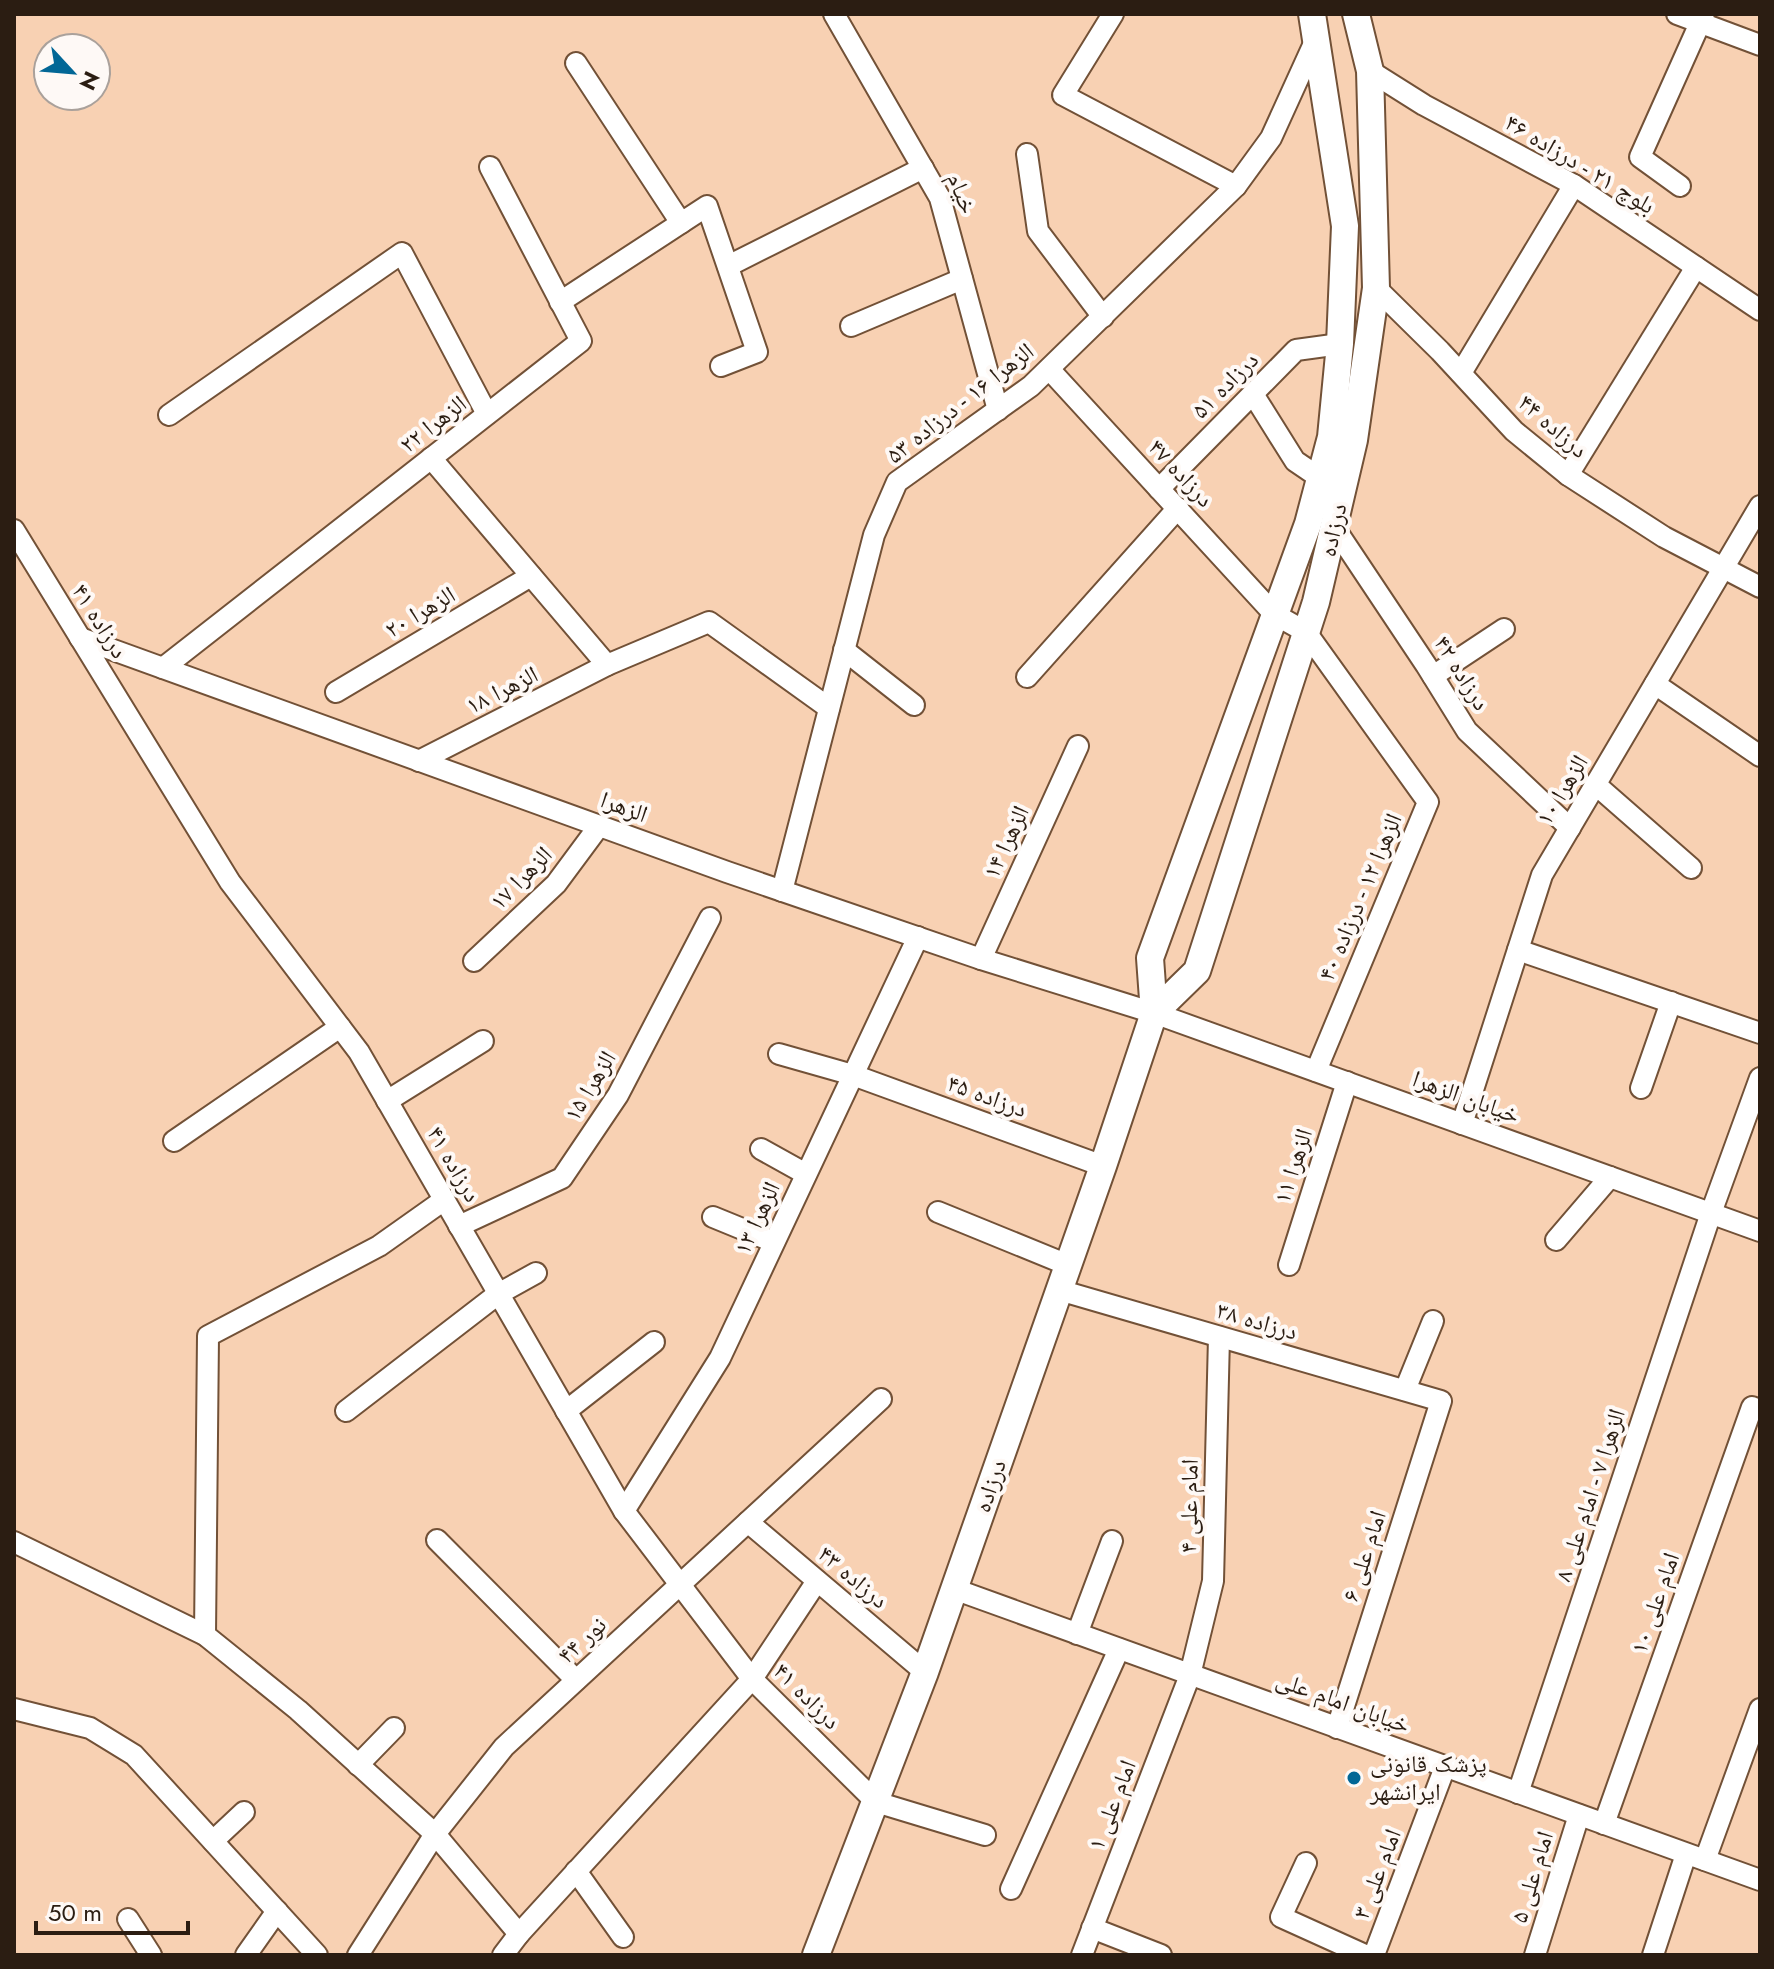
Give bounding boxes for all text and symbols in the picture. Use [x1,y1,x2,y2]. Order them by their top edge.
north arrow [32,32,112,112]
text: N [72,66,108,96]
street label: بلوچ ۲۱ - درزاده ۴۶ [1498,105,1662,222]
street label: خیام [938,167,987,219]
street label: الزهرا ۱۶ - درزاده ۵۳ [878,334,1041,471]
street label: درزاده ۵۱ [1183,343,1266,426]
street label: درزاده ۴۴ [1511,385,1596,466]
street label: الزهرا ۲۲ [392,386,474,461]
street label: درزاده ۴۷ [1140,430,1222,515]
street label: درزاده [1309,500,1356,560]
street label: درزاده ۴۱ [64,576,137,665]
street label: الزهرا ۲۰ [378,577,462,646]
street label: درزاده ۴۲ [1426,628,1499,717]
street label: الزهرا ۱۸ [460,657,544,723]
street label: الزهرا ۱۰ [1527,748,1596,832]
street label: الزهرا [596,782,653,831]
street label: الزهرا ۱۴ [973,800,1038,884]
street label: الزهرا ۱۲ - درزاده ۴۰ [1308,808,1411,986]
street label: الزهرا ۱۷ [481,838,560,917]
street label: الزهرا ۱۵ [555,1044,624,1128]
street label: خیابان الزهرا [1408,1061,1525,1132]
street label: درزاده ۴۵ [942,1065,1032,1126]
street label: درزاده ۴۱ [419,1119,490,1208]
street label: الزهرا ۱۱ [1264,1124,1321,1208]
street label: الزهرا ۱۳ [724,1176,789,1260]
street label: درزاده ۳۸ [1213,1292,1302,1349]
street label: الزهرا ۷ - امام علی ۸ [1545,1404,1634,1586]
street label: درزاده [964,1455,1015,1517]
street label: امام علی ۴ [1170,1459,1207,1553]
street label: امام علی ۶ [1332,1506,1395,1606]
street label: درزاده ۴۳ [810,1537,896,1617]
street label: امام علی ۱۰ [1621,1548,1688,1658]
street label: نور ۴۴ [549,1608,614,1671]
street label: درزاده ۴۱ [766,1654,849,1737]
street label: خیابان امام علی [1271,1661,1415,1742]
place label: پزشک قانونی ایرانشهر [1369,1746,1487,1809]
street label: امام علی ۱ [1078,1755,1145,1855]
marker: پزشک قانونی ایرانشهر [1345,1769,1363,1787]
street label: امام علی ۳ [1343,1824,1410,1924]
street label: امام علی ۵ [1501,1827,1562,1927]
scale bar [36,1885,188,1935]
text: 50 m [48,1895,102,1930]

